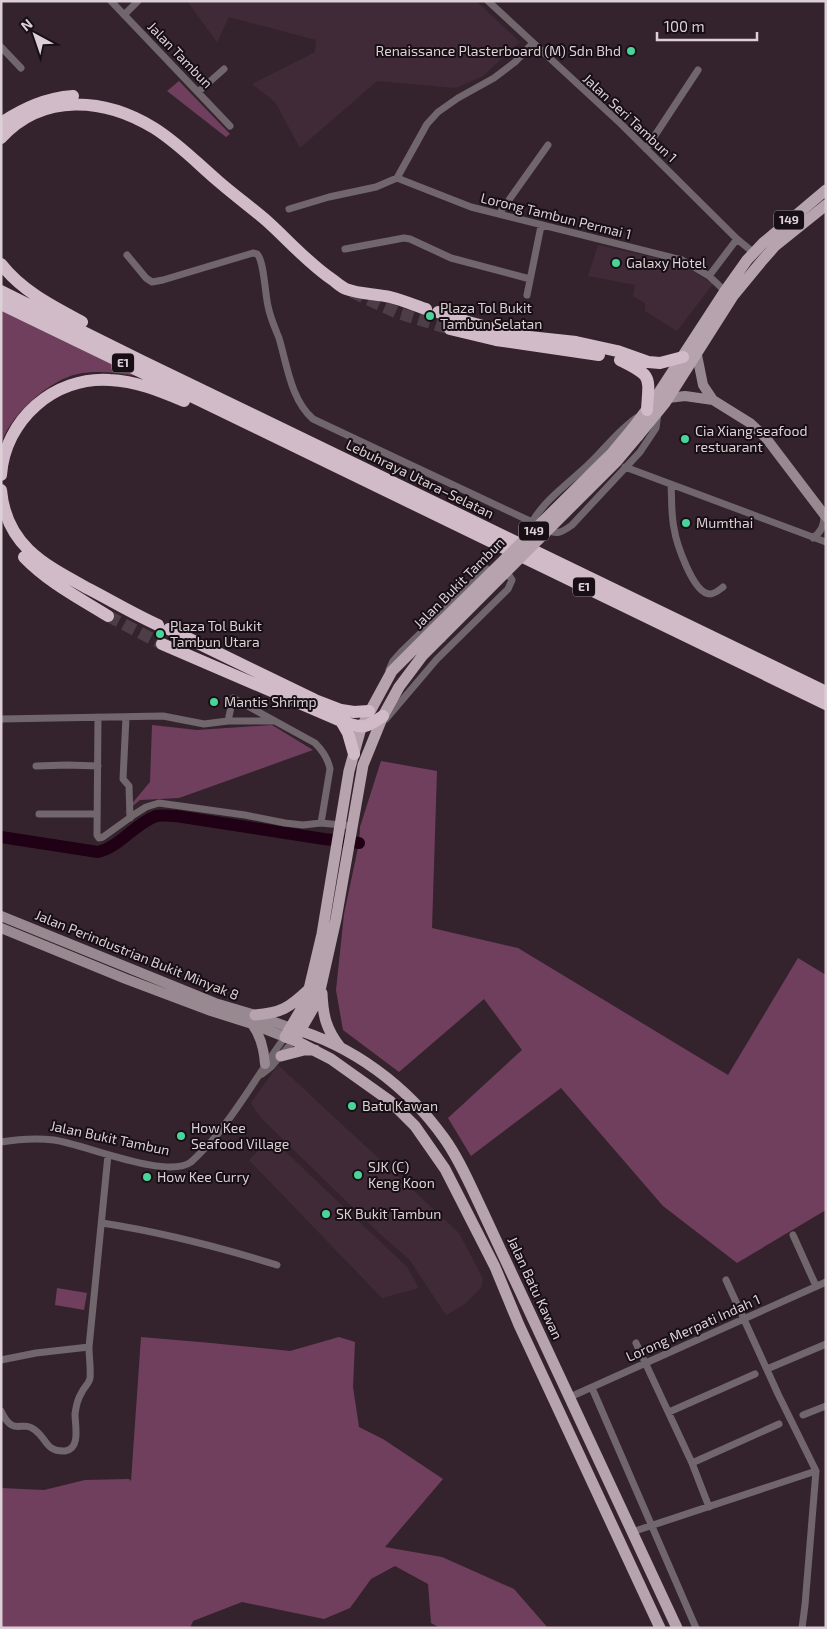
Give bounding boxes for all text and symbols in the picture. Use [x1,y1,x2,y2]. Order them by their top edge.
north arrow [10,10,60,60]
scale bar [657,10,757,42]
text: N [17,15,36,34]
text: 100 m [664,17,705,35]
street label: Jalan Tambun [144,18,216,92]
place label: Renaissance Plasterboard (M) Sdn Bhd [376,42,621,59]
marker: Renaissance Plasterboard (M) Sdn Bhd [625,45,637,57]
street label: Jalan Seri Tambun 1 [580,70,681,166]
street label: Lorong Tambun Permai 1 [479,189,633,242]
road number: 149 [774,210,804,230]
place label: Galaxy Hotel [626,254,707,271]
marker: Galaxy Hotel [610,257,622,269]
place label: Plaza Tol Bukit Tambun Selatan [440,299,542,332]
marker: Plaza Tol Bukit Tambun Selatan [424,310,436,322]
road number: E1 [112,353,134,372]
place label: Cia Xiang seafood restuarant [695,422,807,455]
marker: Cia Xiang seafood restuarant [679,433,691,445]
street label: Lebuhraya Utara–Selatan [344,435,497,522]
place label: Mumthai [696,514,753,531]
marker: Mumthai [680,517,692,529]
road number: 149 [519,522,549,540]
street label: Jalan Bukit Tambun [410,534,508,632]
road number: E1 [573,578,595,596]
place label: Plaza Tol Bukit Tambun Utara [170,617,262,650]
marker: Plaza Tol Bukit Tambun Utara [154,628,166,640]
place label: Mantis Shrimp [224,693,317,710]
marker: Mantis Shrimp [208,696,220,708]
street label: Jalan Perindustrian Bukit Minyak 8 [33,906,242,1003]
place label: Batu Kawan [362,1097,438,1114]
marker: Batu Kawan [346,1100,358,1112]
street label: Jalan Bukit Tambun [49,1117,171,1158]
place label: How Kee Seafood Village [191,1119,289,1152]
marker: How Kee Seafood Village [175,1130,187,1142]
place label: SJK (C) Keng Koon [368,1158,435,1191]
place label: How Kee Curry [157,1168,250,1185]
marker: SJK (C) Keng Koon [352,1169,364,1181]
marker: How Kee Curry [141,1171,153,1183]
place label: SK Bukit Tambun [336,1205,441,1222]
marker: SK Bukit Tambun [320,1208,332,1220]
street label: Jalan Batu Kawan [504,1234,567,1342]
street label: Lorong Merpati Indah 1 [623,1290,763,1365]

